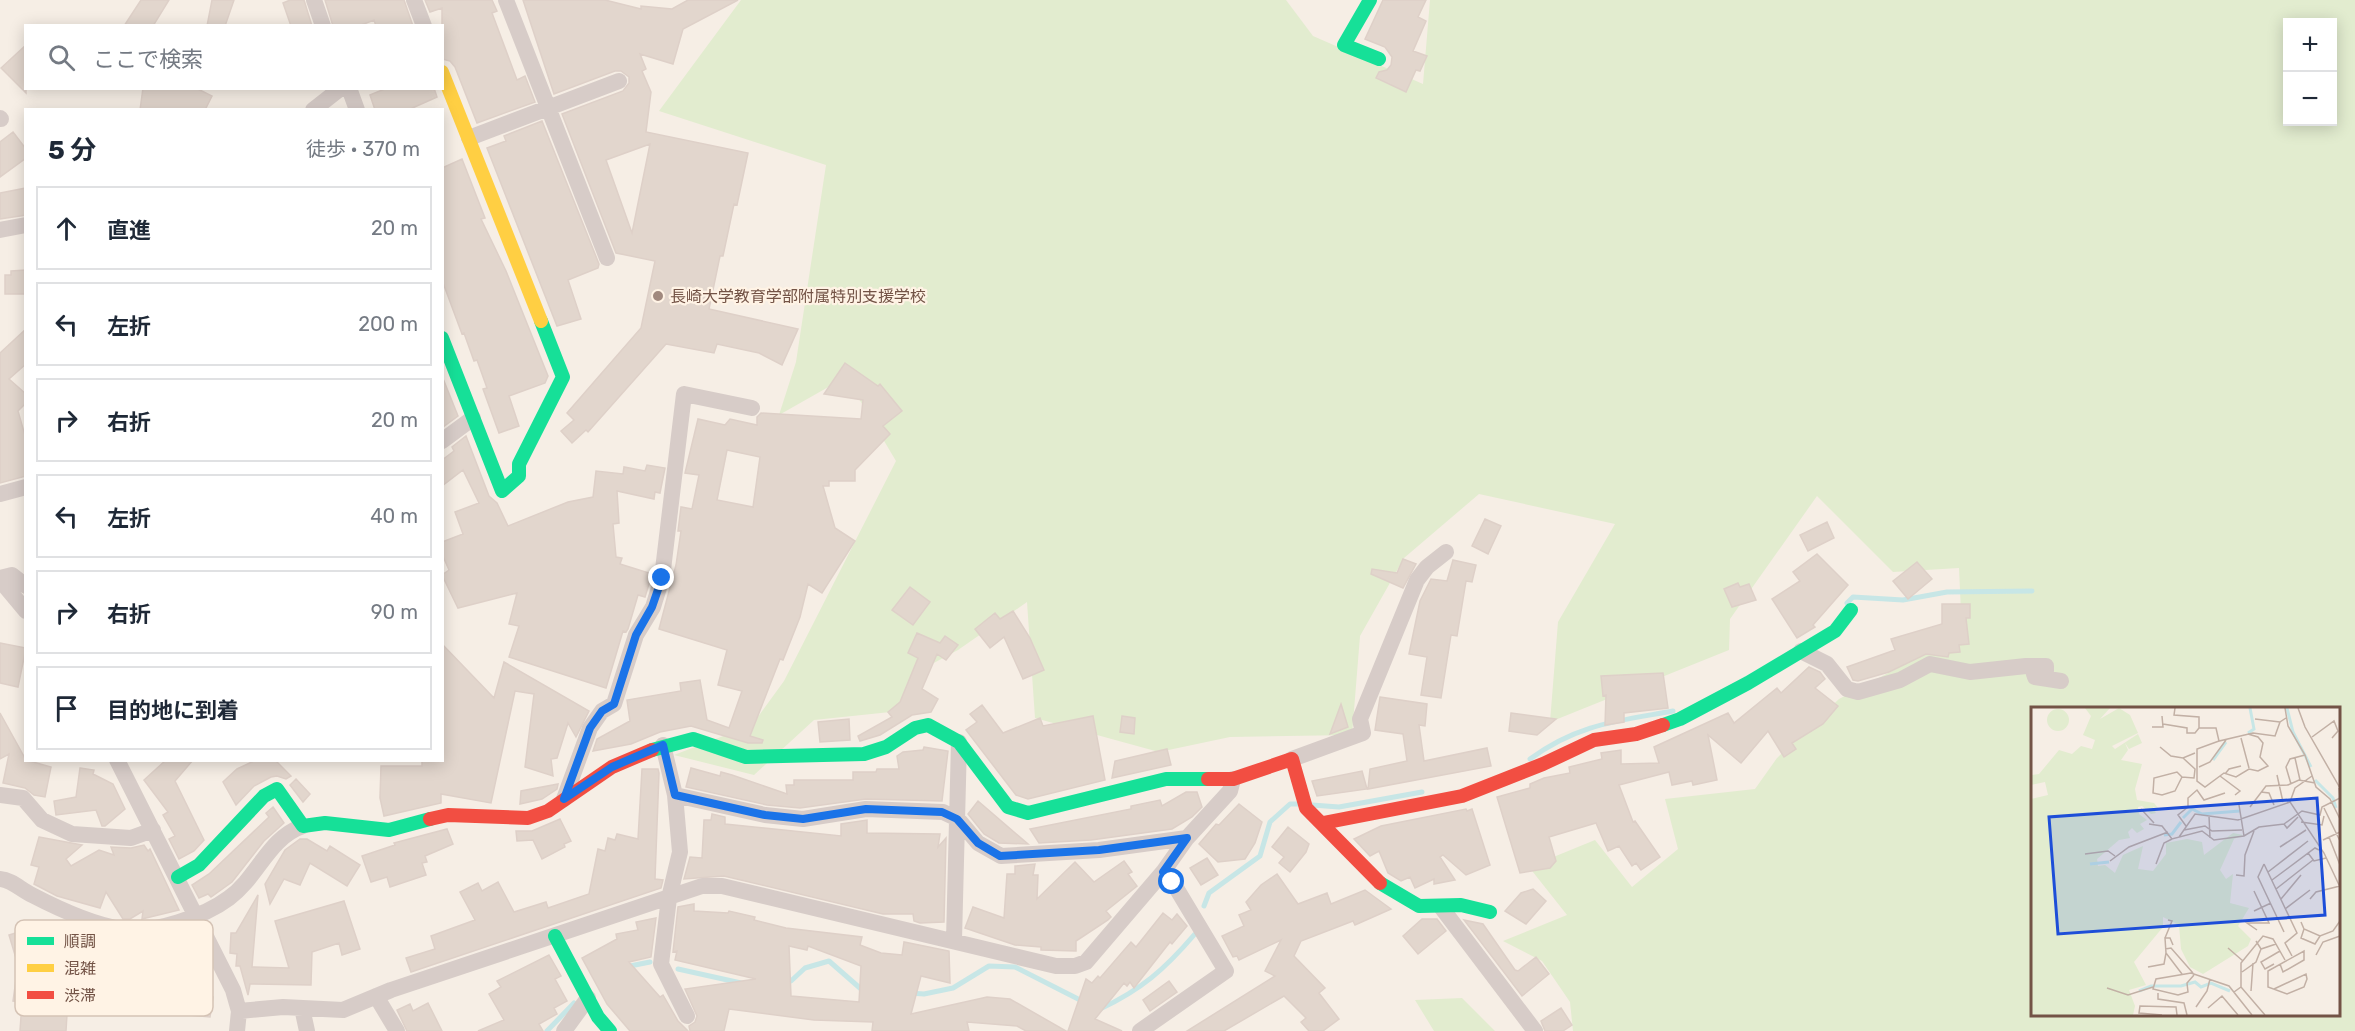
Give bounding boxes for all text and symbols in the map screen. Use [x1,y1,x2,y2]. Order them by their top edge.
map controls [2283,18,2337,126]
button: + [2283,18,2337,72]
search box [24,24,444,90]
icon: search [45,41,78,74]
text: ここで検索 [93,46,203,73]
button: − [2283,72,2337,126]
text: 5 分 [48,135,96,166]
text: 徒歩 · 370 m [306,137,420,161]
icon: ahead [50,212,83,245]
text: 20 m [371,216,418,240]
text: 直進 [107,217,151,244]
place label: 長崎大学教育学部附属特別支援学校 [670,287,926,306]
marker: 長崎大学教育学部附属特別支援学校 [651,289,665,303]
icon: left [50,308,83,341]
text: 200 m [358,312,418,336]
text: 左折 [107,313,151,340]
icon: right [50,404,83,437]
text: 20 m [371,408,418,432]
text: 右折 [107,409,151,436]
icon: left [50,500,83,533]
text: 40 m [370,504,418,528]
text: 左折 [107,505,151,532]
route end [648,564,674,590]
icon: right [50,596,83,629]
text: 90 m [371,600,418,624]
text: 右折 [107,601,151,628]
icon: arrive [50,692,83,725]
text: 目的地に到着 [107,697,239,724]
inset map [2031,707,2340,1016]
route start [1158,868,1184,894]
legend [15,920,213,1016]
text: 順調 [64,932,96,951]
text: 混雑 [64,959,96,978]
text: 渋滞 [64,986,96,1005]

